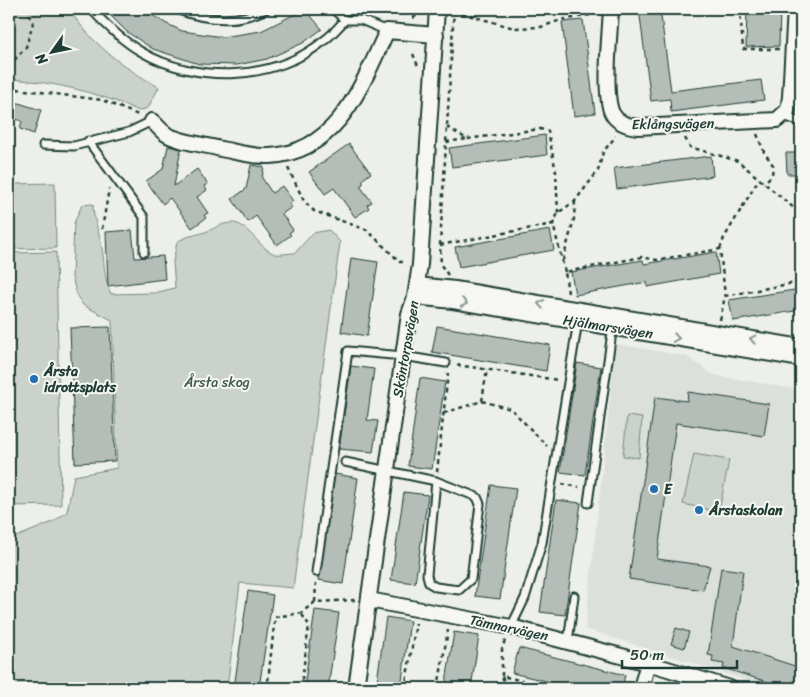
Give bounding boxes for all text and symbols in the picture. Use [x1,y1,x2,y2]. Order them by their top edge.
north arrow [28,28,78,78]
text: N [28,48,55,71]
street label: Eklångsvägen [631,111,715,137]
one-way arrow [459,297,468,307]
street label: Sköntorpsvägen [385,298,427,399]
one-way arrow [537,299,545,309]
street label: Hjälmarsvägen [561,308,655,347]
one-way arrow [671,332,680,342]
one-way arrow [749,334,758,344]
place label: Årsta idrottsplats [43,359,116,400]
park label: Årsta skog [183,370,250,395]
marker: Årsta idrottsplats [28,373,40,385]
place label: E [664,477,673,502]
marker: E [648,483,660,495]
place label: Årstaskolan [708,498,783,523]
marker: Årstaskolan [693,504,705,516]
street label: Tämnarvägen [467,607,551,649]
scale bar [622,637,738,669]
text: 50 m [630,642,665,668]

